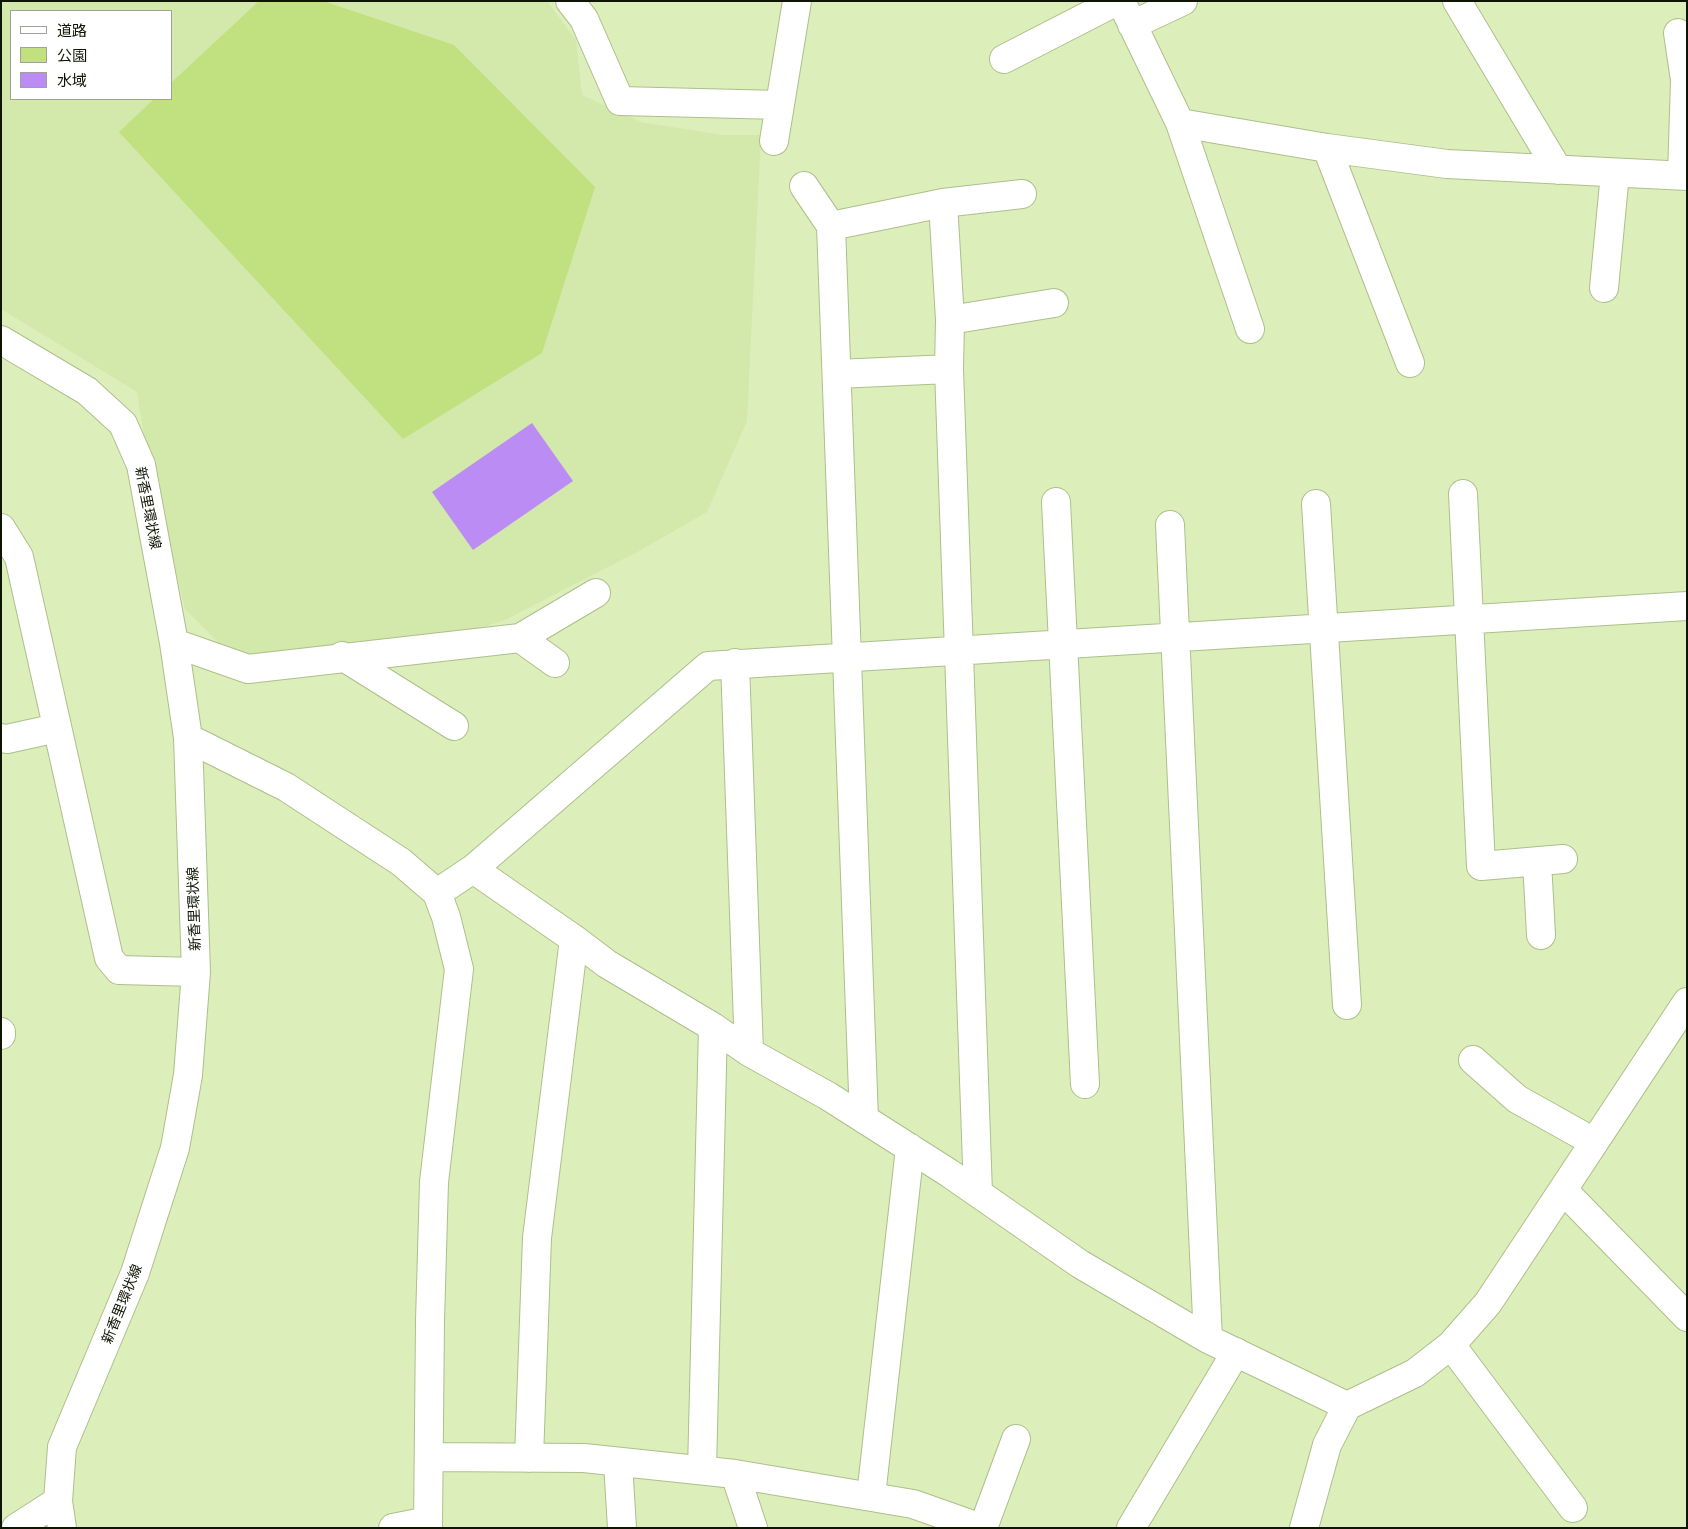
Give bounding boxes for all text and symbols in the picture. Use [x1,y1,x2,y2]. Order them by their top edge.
legend [10,10,172,100]
text: 道路 [57,22,87,39]
text: 公園 [57,47,87,64]
text: 水域 [57,72,87,89]
street label: 新香里環状線 [132,465,164,551]
street label: 新香里環状線 [184,867,204,951]
street label: 新香里環状線 [98,1262,146,1346]

